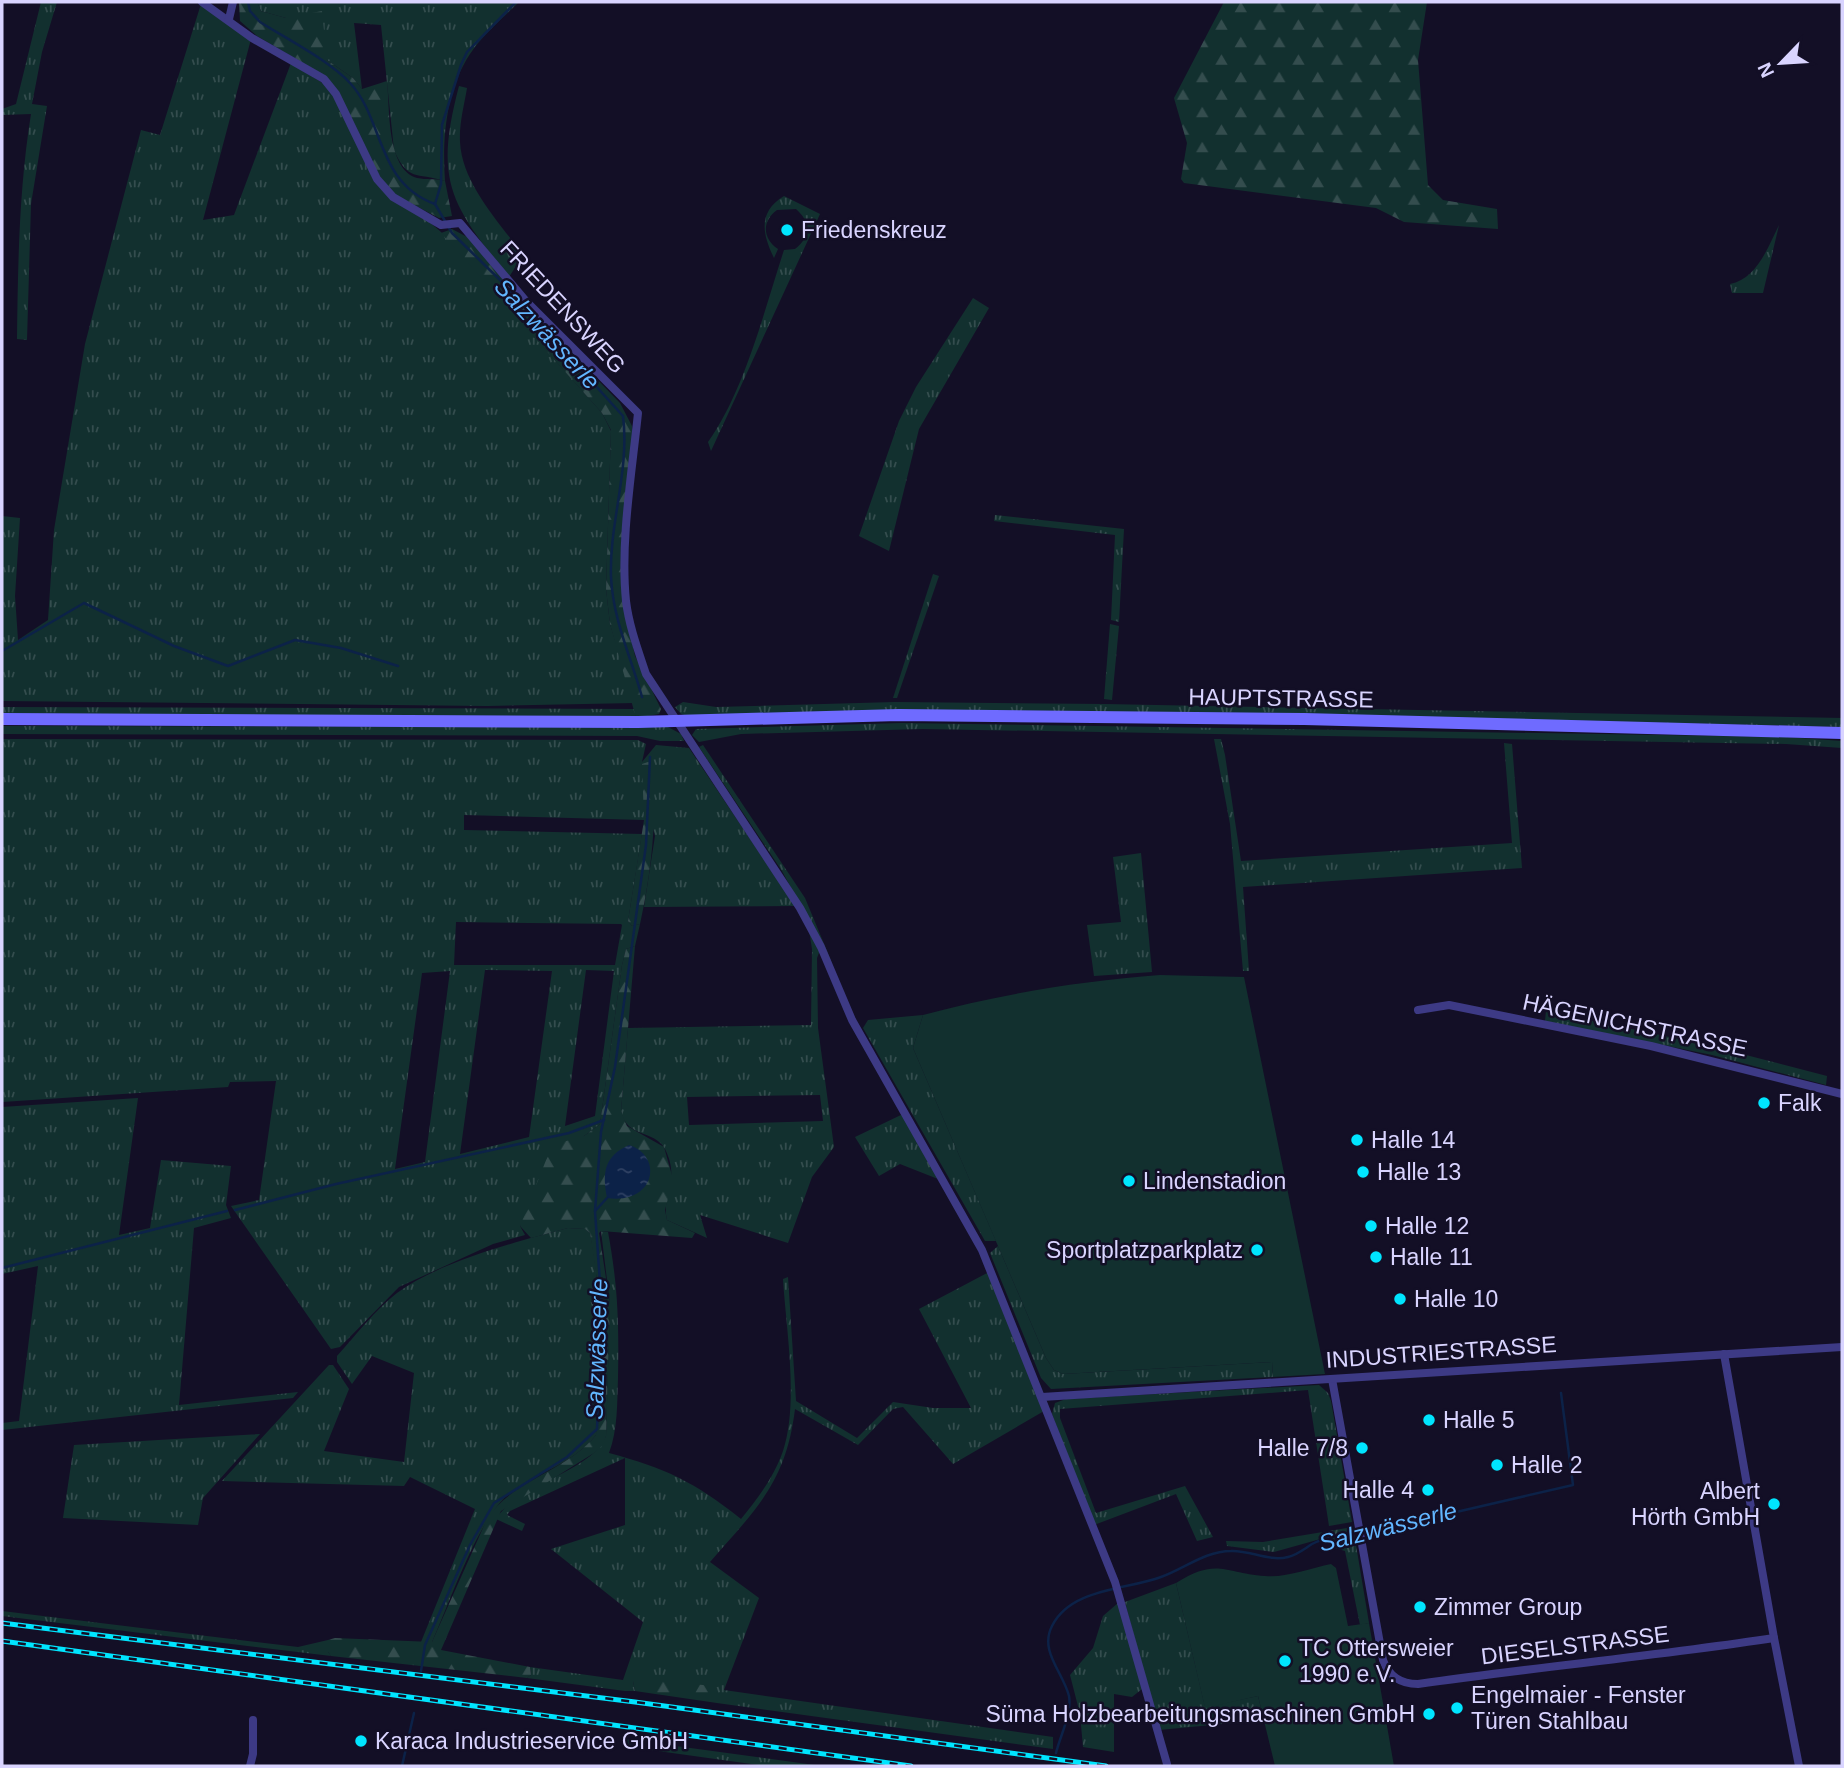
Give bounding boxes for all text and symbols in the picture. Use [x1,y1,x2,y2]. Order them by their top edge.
north arrow [1746,28,1816,98]
text: N [1754,59,1778,81]
place label: Friedenskreuz [801,217,947,243]
marker: Friedenskreuz [779,222,795,238]
street label: FRIEDENSWEG [495,236,631,378]
water label: Salzwässerle [489,273,605,395]
street label: HAUPTSTRASSE [1188,683,1374,713]
street label: HÄGENICHSTRASSE [1520,989,1750,1061]
place label: Falk [1778,1090,1822,1116]
marker: Falk [1756,1095,1772,1111]
place label: Halle 14 [1371,1127,1456,1153]
marker: Halle 14 [1349,1132,1365,1148]
place label: Halle 13 [1377,1159,1461,1185]
marker: Halle 13 [1355,1164,1371,1180]
place label: Lindenstadion [1143,1168,1286,1194]
marker: Lindenstadion [1121,1173,1137,1189]
place label: Halle 12 [1385,1213,1469,1239]
marker: Halle 12 [1363,1218,1379,1234]
place label: Sportplatzparkplatz [1046,1237,1243,1263]
marker: Sportplatzparkplatz [1249,1242,1265,1258]
place label: Halle 11 [1390,1244,1473,1270]
marker: Halle 11 [1368,1249,1384,1265]
water label: Salzwässerle [581,1278,612,1420]
place label: Halle 10 [1414,1286,1498,1312]
marker: Halle 10 [1392,1291,1408,1307]
street label: INDUSTRIESTRASSE [1325,1331,1557,1373]
place label: Halle 5 [1443,1407,1515,1433]
marker: Halle 5 [1421,1412,1437,1428]
place label: Halle 7/8 [1257,1435,1348,1461]
marker: Halle 7/8 [1354,1440,1370,1456]
place label: Halle 2 [1511,1452,1583,1478]
marker: Halle 2 [1489,1457,1505,1473]
place label: Halle 4 [1342,1477,1414,1503]
place label: Albert Hörth GmbH [1631,1478,1761,1530]
marker: Halle 4 [1420,1482,1436,1498]
water label: Salzwässerle [1316,1496,1460,1557]
marker: Albert Hörth GmbH [1766,1496,1782,1512]
place label: Zimmer Group [1434,1594,1582,1620]
marker: Zimmer Group [1412,1599,1428,1615]
street label: DIESELSTRASSE [1480,1621,1670,1669]
place label: TC Ottersweier 1990 e.V. [1299,1635,1454,1687]
marker: TC Ottersweier 1990 e.V. [1277,1653,1293,1669]
place label: Engelmaier - Fenster Türen Stahlbau [1471,1682,1686,1734]
marker: Engelmaier - Fenster Türen Stahlbau [1449,1700,1465,1716]
place label: Süma Holzbearbeitungsmaschinen GmbH [985,1701,1415,1727]
marker: Süma Holzbearbeitungsmaschinen GmbH [1421,1706,1437,1722]
place label: Karaca Industrieservice GmbH [375,1728,688,1754]
marker: Karaca Industrieservice GmbH [353,1733,369,1749]

